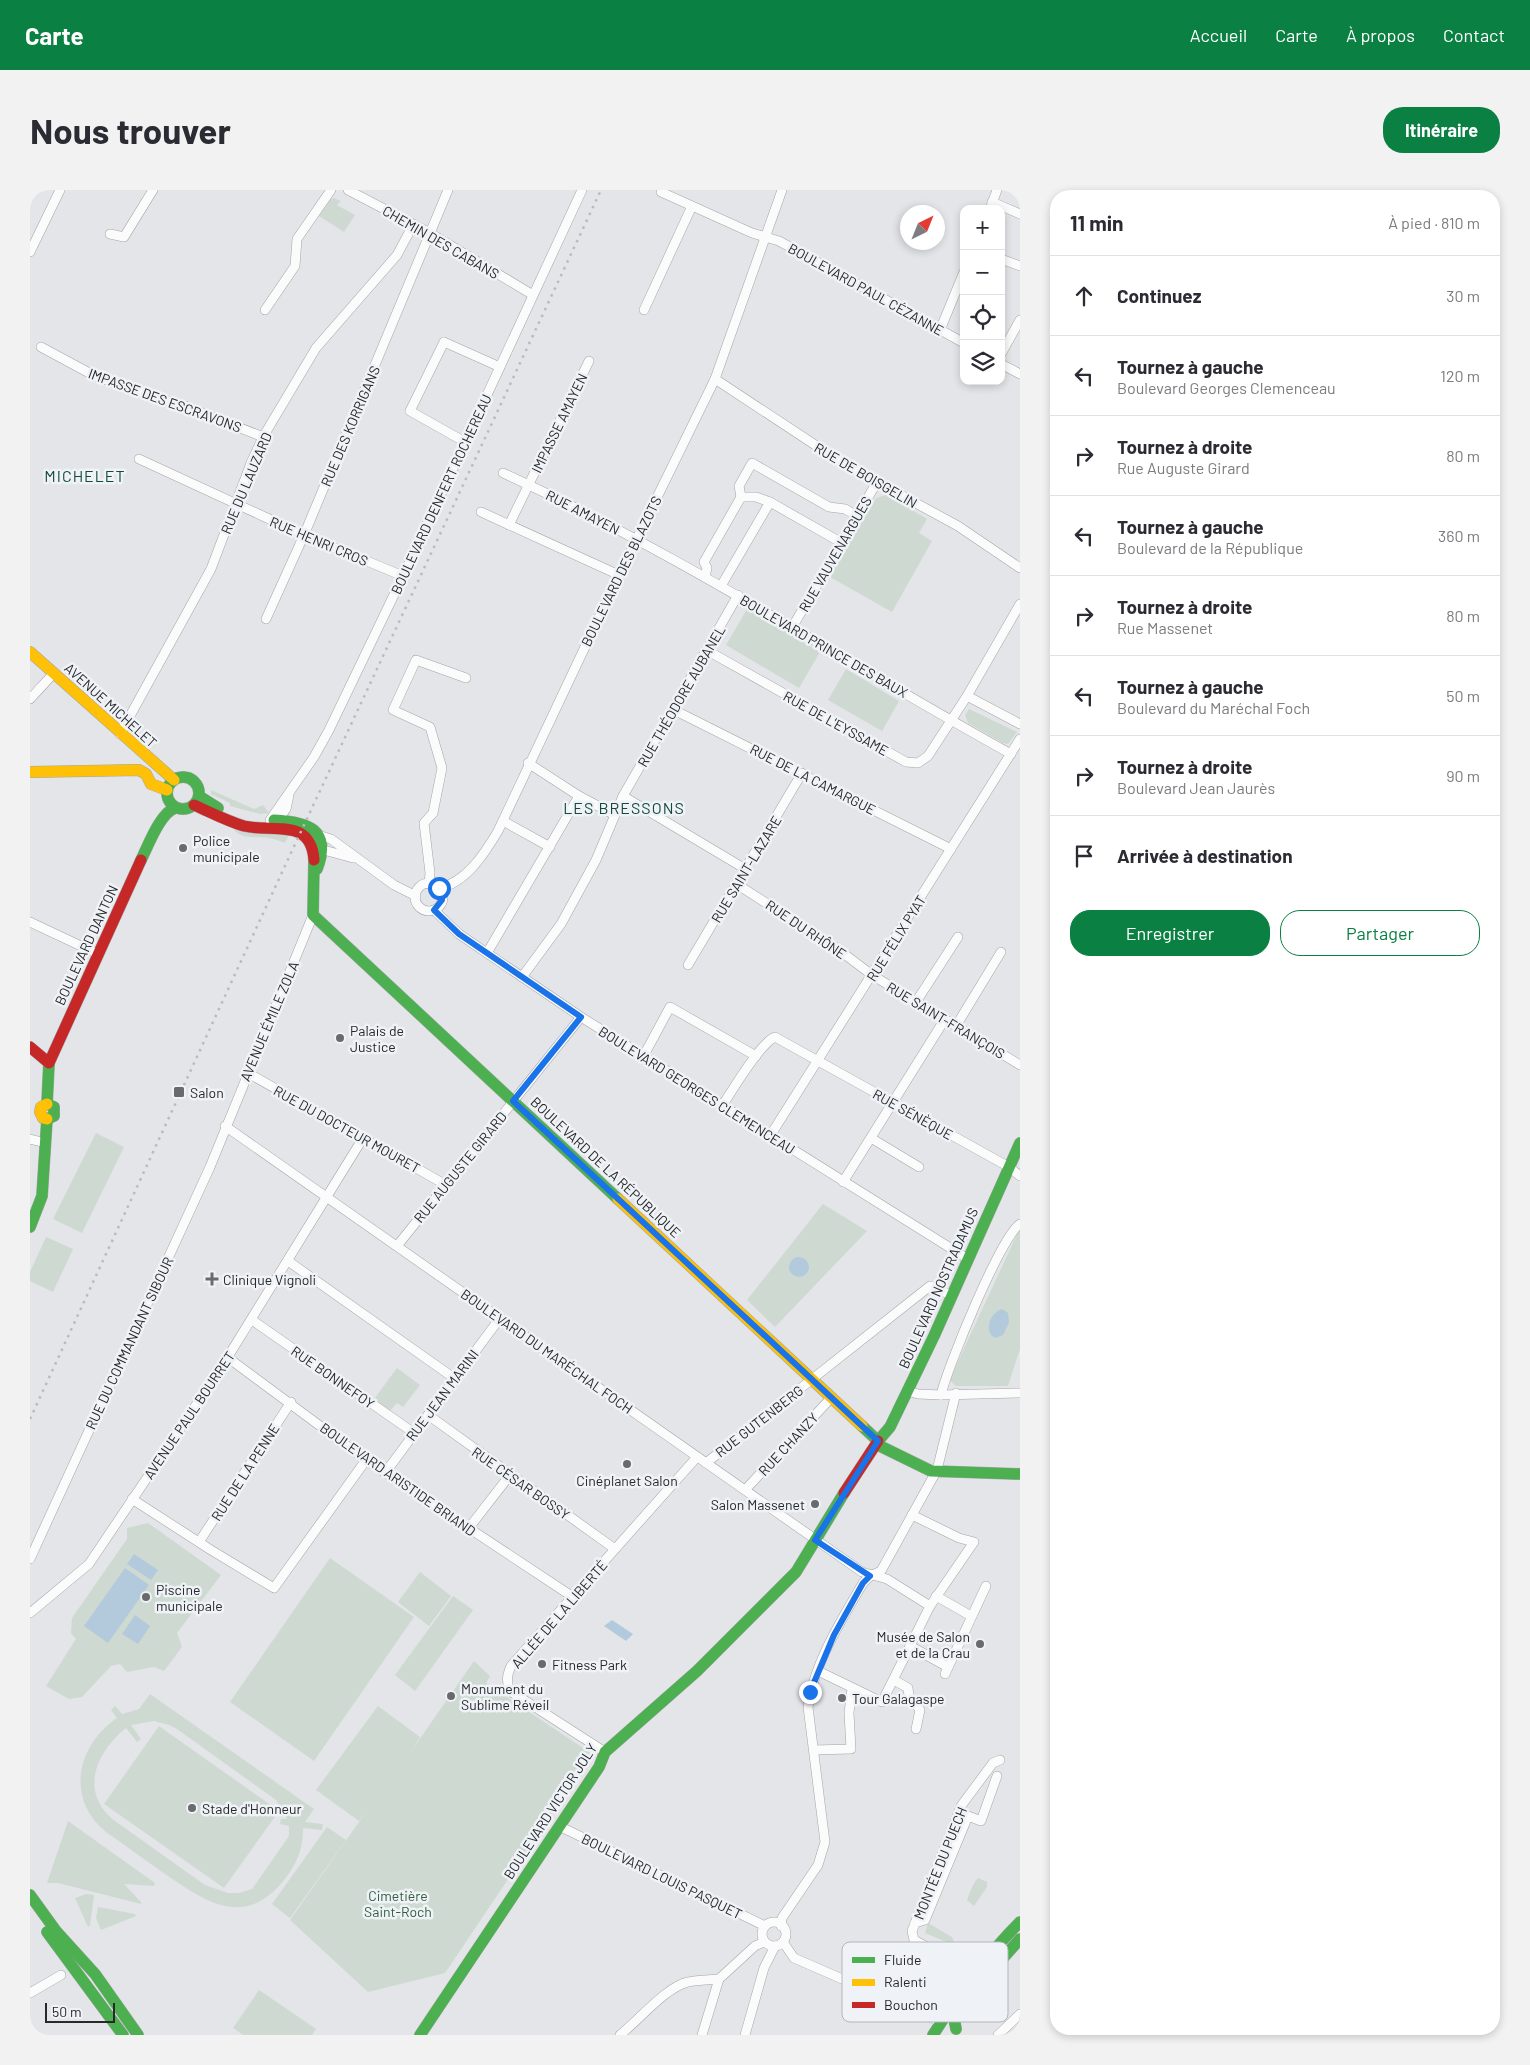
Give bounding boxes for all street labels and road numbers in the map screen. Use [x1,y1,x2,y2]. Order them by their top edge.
street label: CHEMIN DES CABANS [380,202,502,282]
street label: BOULEVARD PAUL CÉZANNE [785,239,947,339]
street label: RUE DES KORRIGANS [317,363,383,489]
street label: IMPASSE DES ESCRAVONS [86,364,244,436]
street label: IMPASSE AMAYEN [527,370,591,476]
street label: BOULEVARD DENFERT ROCHEREAU [387,391,495,597]
street label: RUE DU LAUZARD [217,430,275,536]
street label: RUE DE BOISGELIN [811,439,921,511]
street label: RUE AMAYEN [543,486,623,538]
street label: BOULEVARD DES BLAZOTS [577,493,665,649]
street label: RUE VAUVENARGUES [795,493,875,615]
street label: RUE HENRI CROS [267,513,371,569]
street label: BOULEVARD PRINCE DES BAUX [737,591,911,701]
street label: RUE THÉODORE AUBANEL [634,622,729,770]
street label: AVENUE MICHELET [61,659,161,751]
street label: RUE DE L'EYSSAME [780,687,892,759]
street label: RUE DE LA CAMARGUE [747,740,879,818]
street label: RUE SAINT-LAZARE [707,812,785,926]
street label: BOULEVARD DANTON [51,882,121,1008]
street label: RUE FÉLIX PYAT [863,892,929,984]
street label: RUE DU RHÔNE [762,896,850,962]
street label: AVENUE ÉMILE ZOLA [236,958,302,1084]
street label: RUE SAINT-FRANÇOIS [884,978,1008,1062]
street label: BOULEVARD GEORGES CLEMENCEAU [596,1022,798,1158]
street label: RUE DU DOCTEUR MOURET [271,1082,423,1176]
street label: RUE SÉNÈQUE [870,1085,956,1143]
street label: BOULEVARD DE LA RÉPUBLIQUE [528,1093,684,1241]
street label: RUE AUGUSTE GIRARD [410,1108,510,1226]
street label: BOULEVARD NOSTRADAMUS [895,1205,981,1371]
street label: RUE DU COMMANDANT SIBOUR [81,1254,177,1432]
street label: BOULEVARD DU MARÉCHAL FOCH [458,1285,636,1417]
street label: RUE BONNEFOY [288,1342,378,1412]
street label: RUE JEAN MARINI [402,1346,482,1444]
street label: AVENUE PAUL BOURRET [140,1348,238,1482]
street label: RUE GUTENBERG [712,1381,806,1461]
street label: RUE CHANZY [754,1409,822,1479]
street label: BOULEVARD ARISTIDE BRIAND [317,1419,479,1539]
street label: RUE DE LA PENNE [207,1420,283,1524]
street label: RUE CÉSAR BOSSY [469,1443,573,1523]
street label: ALLÉE DE LA LIBERTÉ [507,1556,611,1672]
street label: BOULEVARD VICTOR JOLY [500,1740,600,1882]
street label: MONTÉE DU PUECH [910,1804,970,1922]
street label: BOULEVARD LOUIS PASQUET [579,1830,745,1922]

